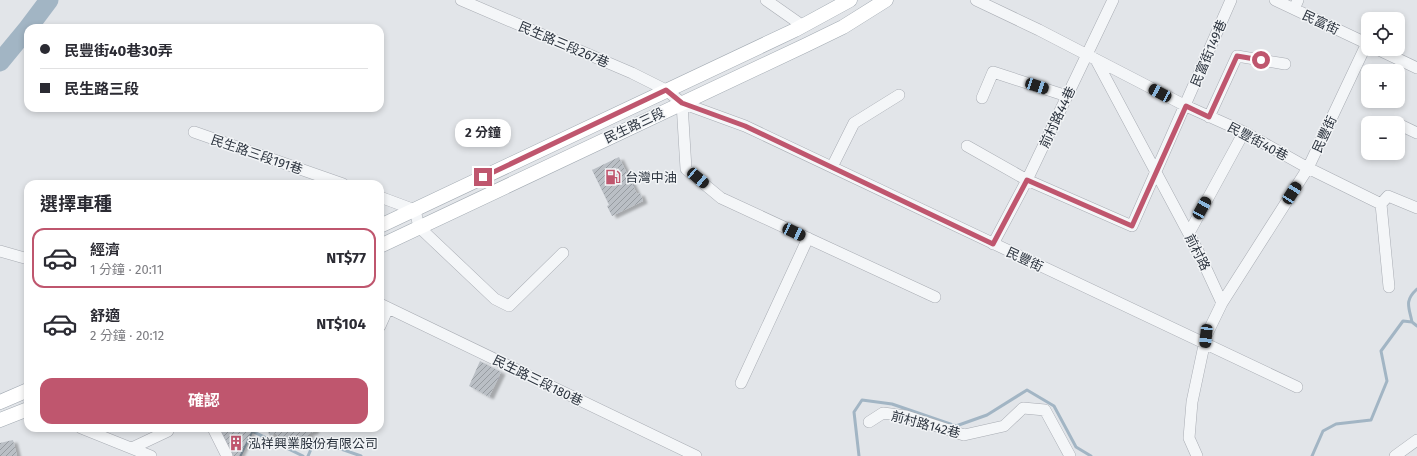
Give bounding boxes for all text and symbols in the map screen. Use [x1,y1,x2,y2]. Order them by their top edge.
street label: 民富街 [1300,7,1342,37]
map controls [1361,12,1405,160]
button: locate [1361,12,1405,56]
street label: 民富街149巷 [1188,18,1229,89]
street label: 民生路三段267巷 [516,19,611,70]
text: 民豐街40巷30弄 [64,42,173,60]
route start [1252,51,1270,69]
button: + [1361,64,1405,108]
car [1024,77,1050,95]
text: 民生路三段 [64,80,139,98]
car [1147,82,1173,104]
street label: 前村路44巷 [1037,84,1078,150]
street label: 民生路三段 [602,105,667,146]
street label: 民豐街 [1309,113,1339,155]
button: − [1361,116,1405,160]
callout: 2 分鐘 [455,119,511,147]
street label: 民豐街40巷 [1225,119,1290,164]
text: 2 分鐘 [465,125,501,140]
street label: 民生路三段191巷 [209,132,305,177]
car [685,166,711,190]
route end [474,168,492,186]
fuel station icon: 台灣中油 [604,168,622,186]
place label: 台灣中油 [625,170,677,185]
car [1280,180,1304,206]
text: 選擇車種 [40,193,112,215]
car [1191,195,1213,221]
car [781,221,807,243]
street label: 前村路 [1182,231,1213,273]
icon: car [42,240,78,276]
text: 經濟 [90,241,120,259]
street label: 民豐街 [1004,244,1046,274]
text: NT$77 [326,249,366,267]
text: 1 分鐘 · 20:11 [90,262,162,277]
icon: car [42,306,78,342]
text: 舒適 [90,307,120,325]
text: NT$104 [316,315,366,333]
car [1199,323,1213,349]
text: 2 分鐘 · 20:12 [90,328,164,343]
street label: 民生路三段180巷 [490,352,585,409]
button: 確認 [40,378,368,424]
street label: 前村路142巷 [890,408,962,441]
building icon: 泓祥興業股份有限公司 [227,434,245,452]
place label: 泓祥興業股份有限公司 [248,436,378,451]

